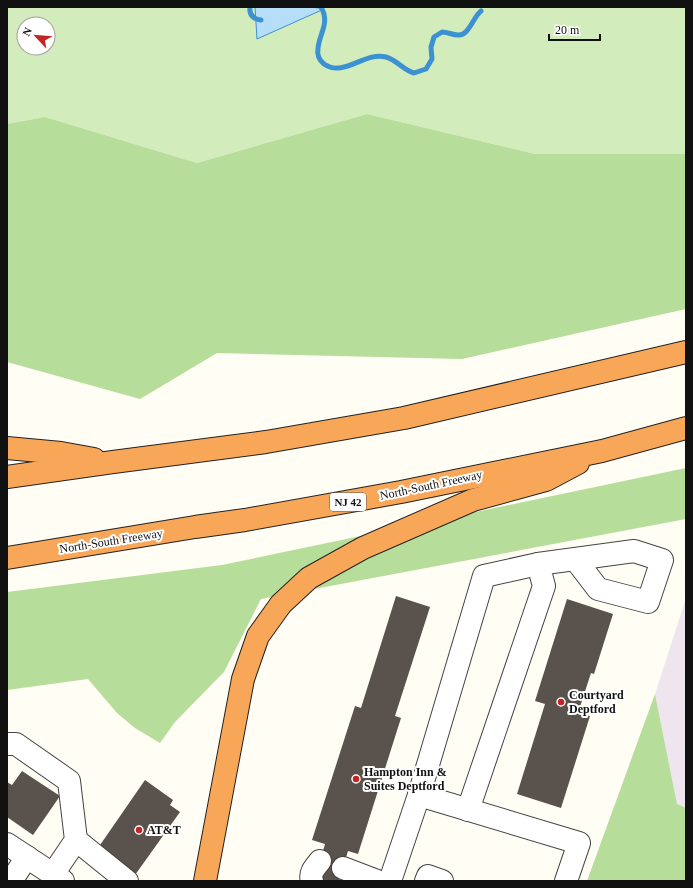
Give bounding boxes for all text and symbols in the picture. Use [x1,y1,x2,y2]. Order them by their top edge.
north arrow [16,16,56,56]
scale bar [549,16,600,42]
text: 20 m [555,23,580,37]
text: N [20,25,34,38]
street label: North-South Freeway [379,467,483,503]
road number: NJ 42 [330,493,366,511]
street label: North-South Freeway [58,526,164,556]
place label: Courtyard Deptford [569,688,624,716]
marker: Courtyard Deptford [556,697,566,707]
place label: Hampton Inn & Suites Deptford [364,765,447,793]
marker: Hampton Inn & Suites Deptford [351,774,361,784]
place label: AT&T [147,823,181,837]
marker: AT&T [134,825,144,835]

